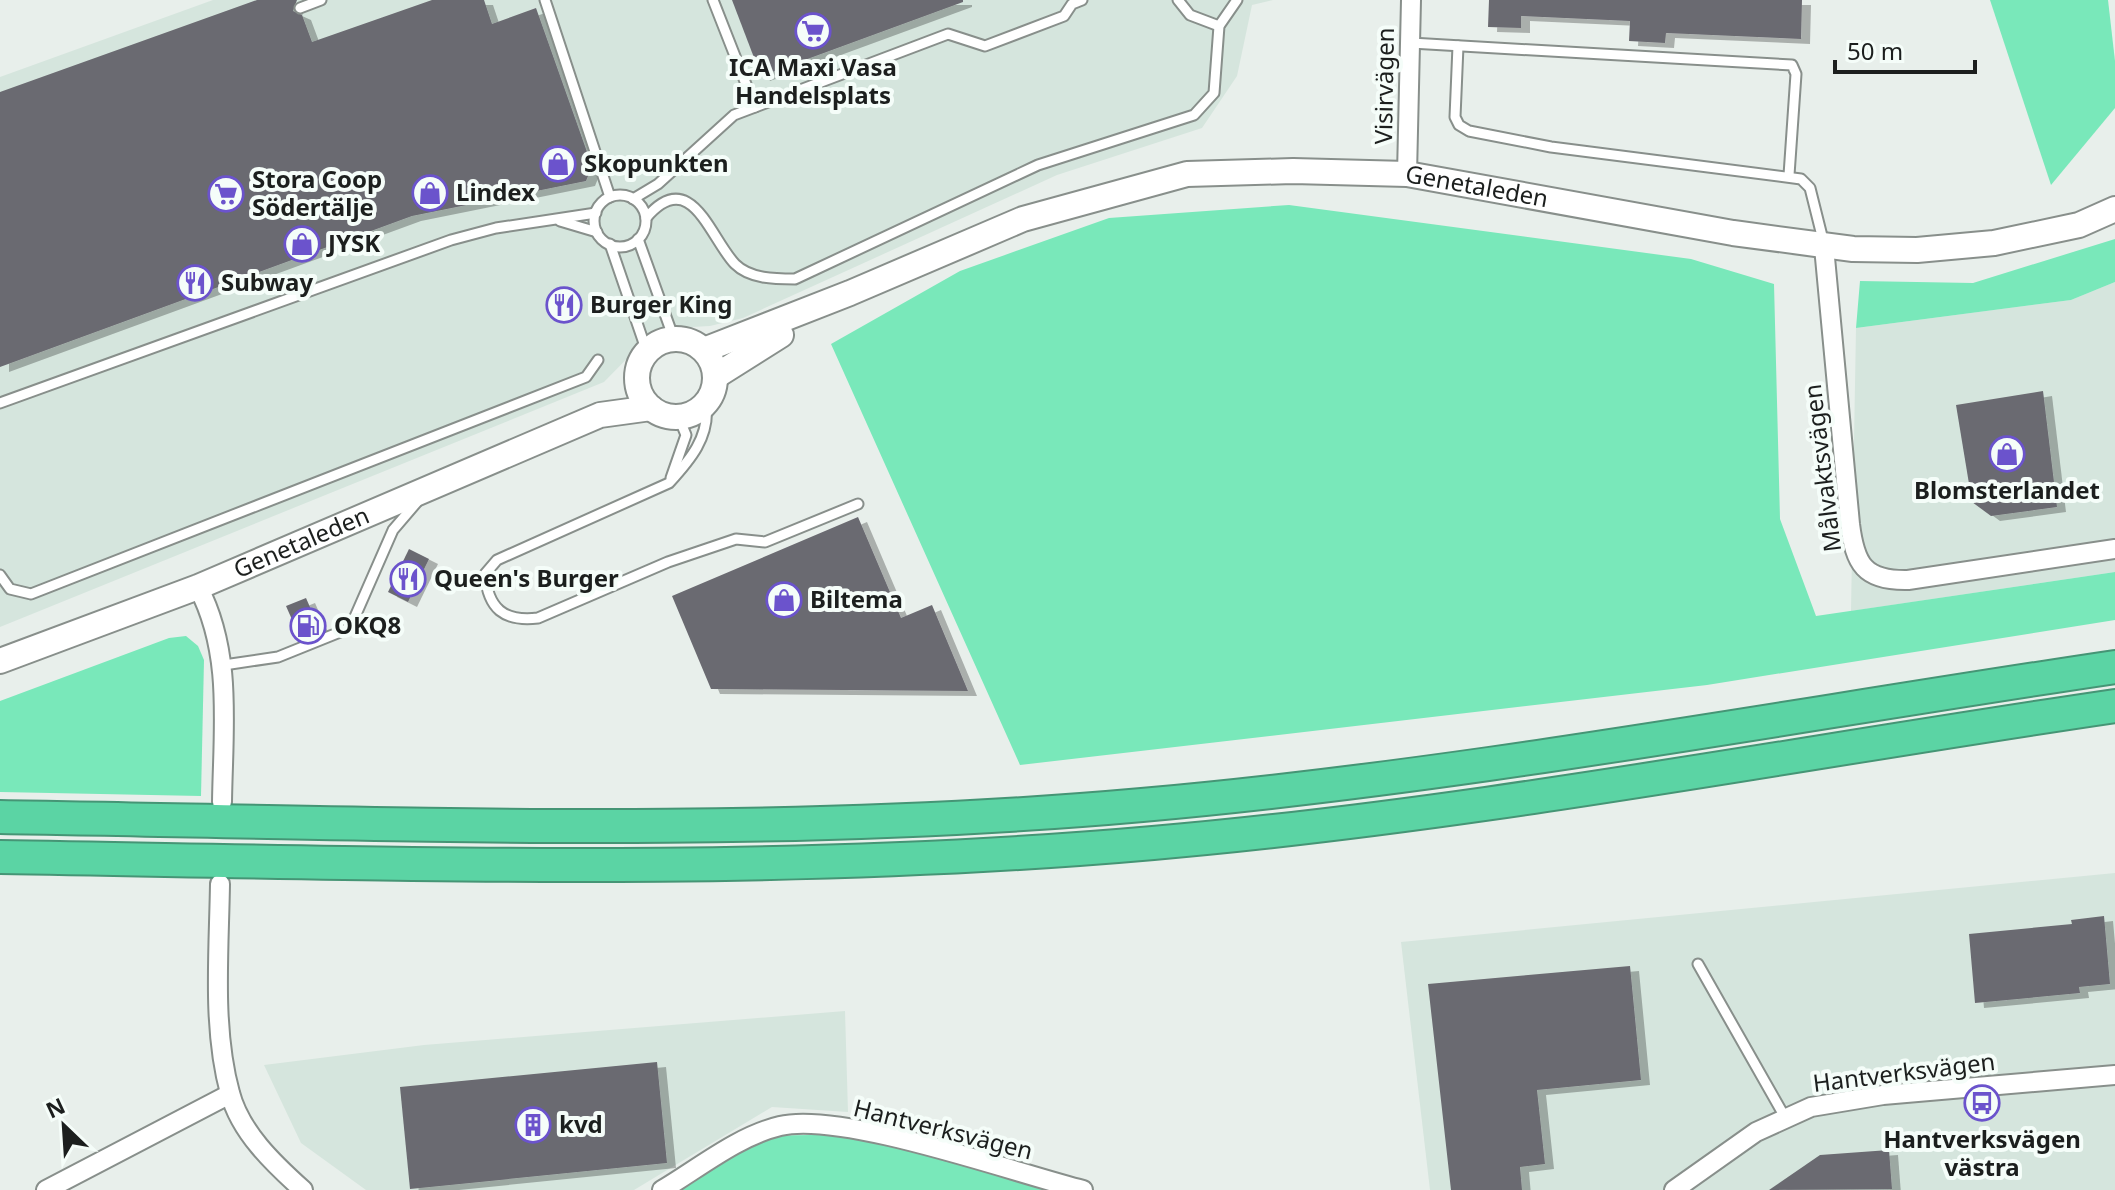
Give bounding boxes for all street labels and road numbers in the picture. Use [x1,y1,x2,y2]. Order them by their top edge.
street label: Visirvägen [1366,27,1401,145]
street label: Genetaleden [1403,156,1551,214]
street label: Målvaktsvägen [1795,382,1848,554]
street label: Genetaleden [228,498,374,585]
street label: Hantverksvägen [1811,1044,1997,1099]
street label: Hantverksvägen [850,1090,1036,1167]

